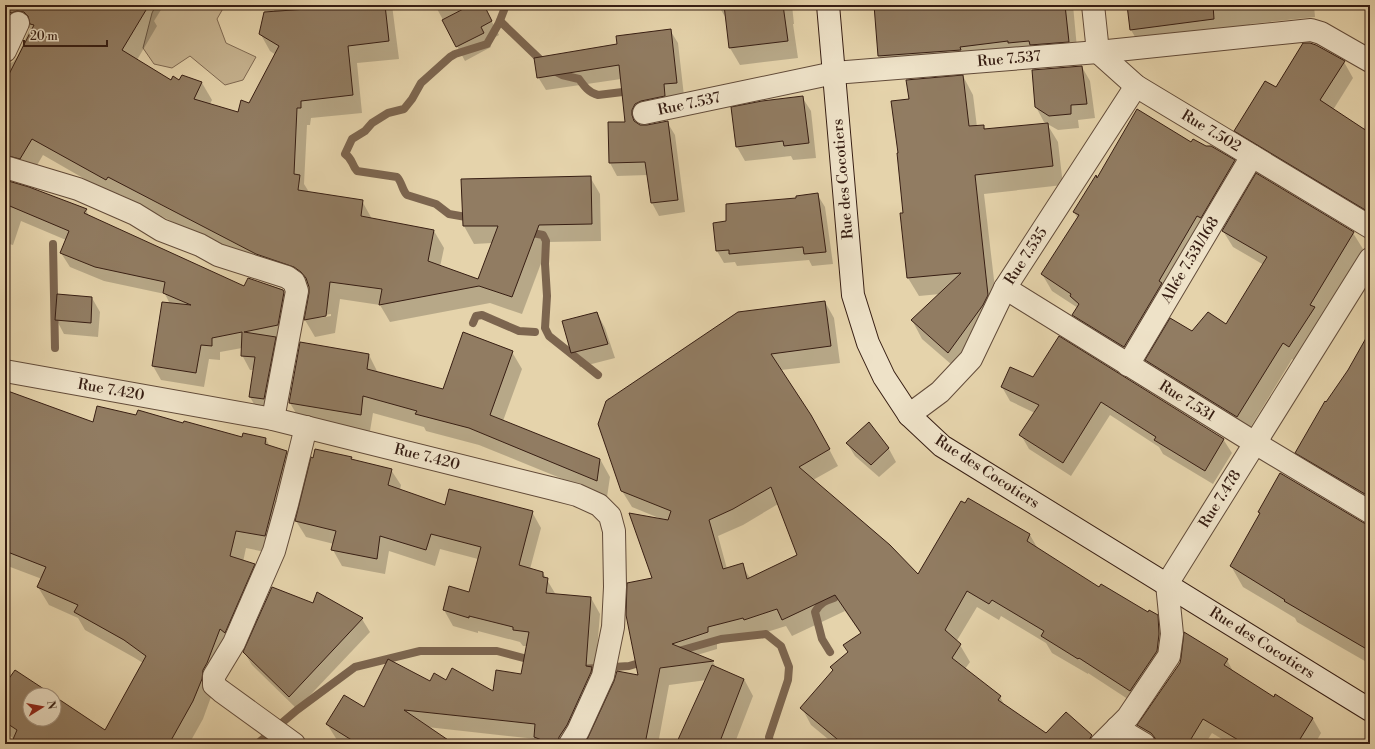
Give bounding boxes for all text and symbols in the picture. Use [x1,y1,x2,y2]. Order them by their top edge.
scale bar [24,22,107,48]
text: 20 m [30,29,58,44]
street label: Rue 7.537 [976,47,1042,71]
street label: Rue 7.537 [656,88,723,120]
street label: Rue 7.502 [1178,106,1244,156]
street label: Rue des Cocotiers [828,118,858,240]
street label: Allée 7.531/168 [1156,213,1223,308]
street label: Rue 7.535 [1000,224,1052,288]
street label: Rue 7.420 [76,375,146,405]
street label: Rue 7.531 [1155,376,1219,426]
street label: Rue des Cocotiers [931,431,1043,513]
street label: Rue 7.420 [392,440,462,474]
street label: Rue 7.478 [1195,466,1245,532]
street label: Rue des Cocotiers [1206,603,1318,683]
north arrow [22,687,62,727]
text: N [43,700,59,711]

